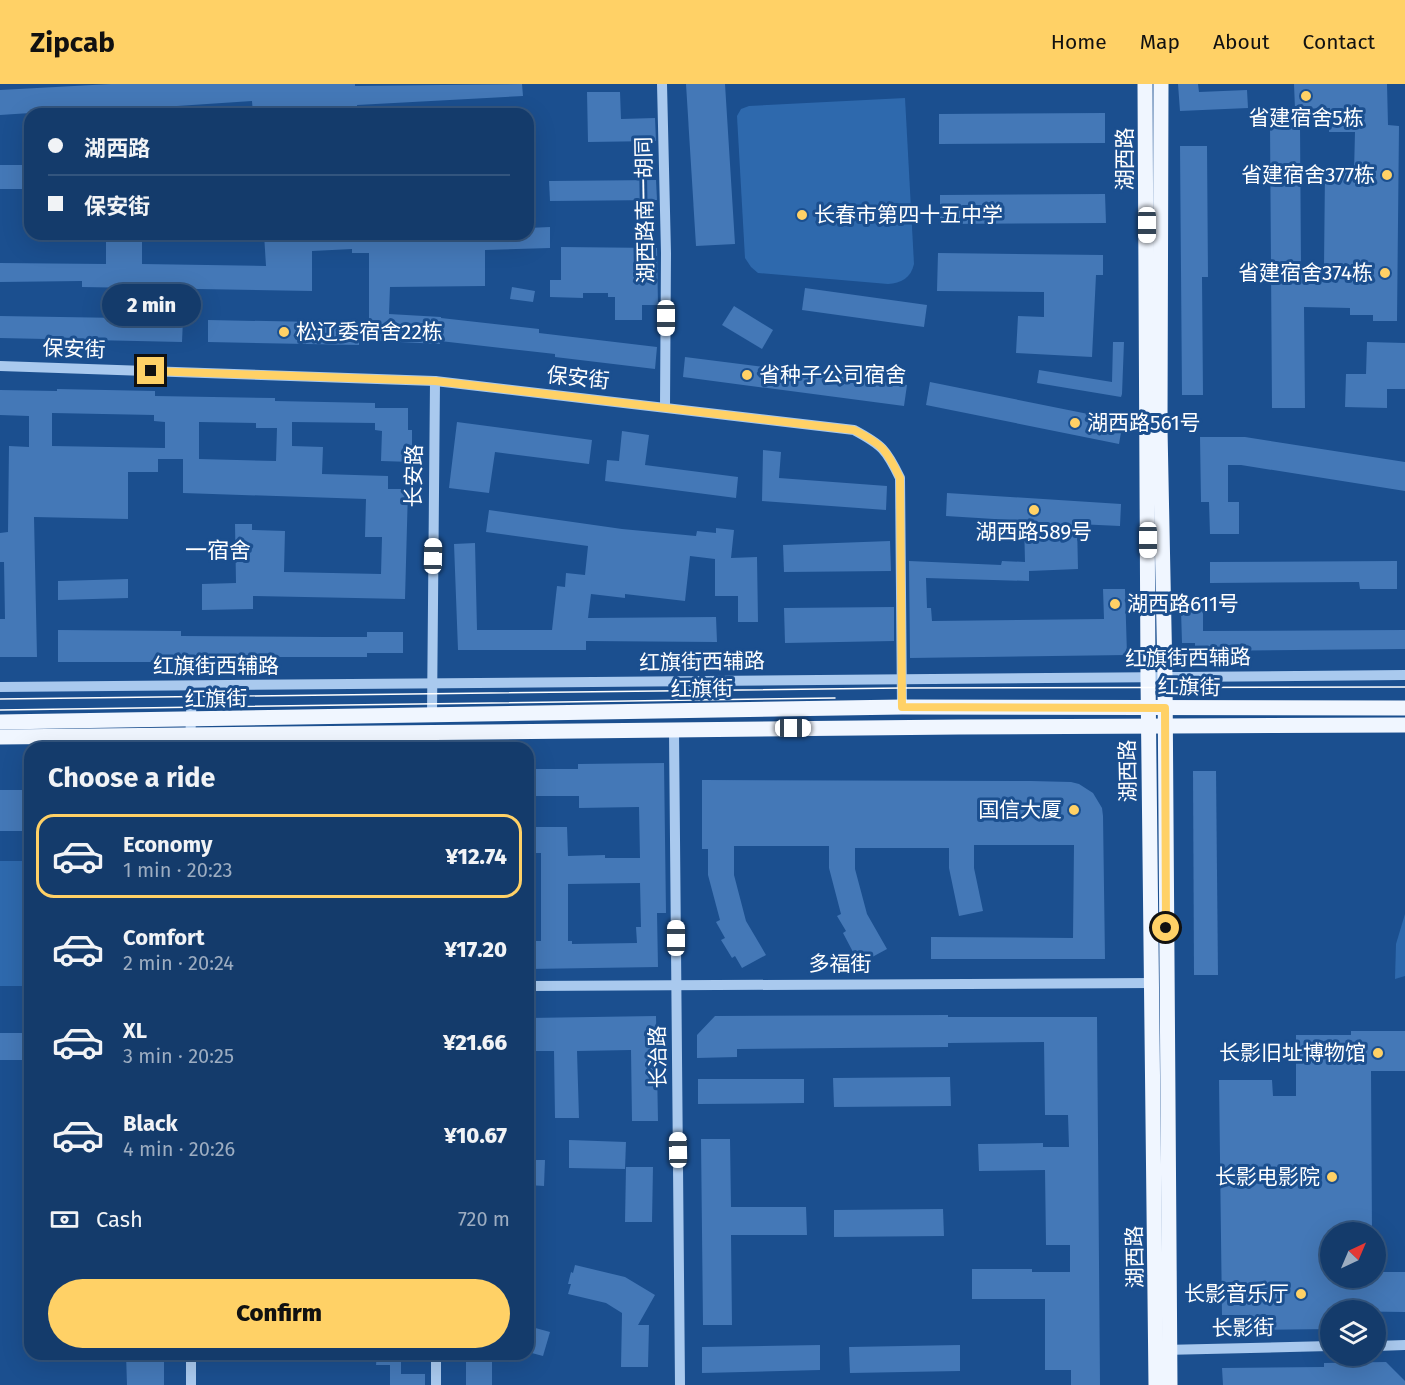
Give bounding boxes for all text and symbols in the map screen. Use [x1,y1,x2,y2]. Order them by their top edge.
text: Zipcab [30,26,115,59]
text: Home [1051,29,1107,55]
text: Map [1140,29,1180,55]
text: About [1213,29,1270,55]
text: Contact [1303,29,1375,55]
marker: 省建宿舍5栋 [1299,89,1313,103]
place label: 省建宿舍5栋 [1248,105,1364,131]
street label: 湖西路 [1112,128,1138,191]
text: 湖西路 [84,135,150,162]
street label: 湖西路南一胡同 [631,136,659,284]
place label: 省建宿舍377栋 [1241,162,1375,188]
marker: 省建宿舍377栋 [1380,168,1394,182]
text: 保安街 [84,193,150,220]
place label: 长春市第四十五中学 [814,202,1003,228]
car [1138,207,1156,243]
marker: 长春市第四十五中学 [795,208,809,222]
place label: 省建宿舍374栋 [1238,260,1373,286]
marker: 省建宿舍374栋 [1378,266,1392,280]
callout: 2 min [102,284,201,326]
text: 2 min [127,293,176,317]
car [657,300,675,336]
place label: 松辽委宿舍22栋 [296,319,443,345]
marker: 松辽委宿舍22栋 [277,325,291,339]
street label: 保安街 [42,335,106,363]
route end [137,357,164,384]
street label: 保安街 [545,362,611,394]
place label: 省种子公司宿舍 [759,362,906,388]
marker: 省种子公司宿舍 [740,368,754,382]
place label: 湖西路561号 [1087,410,1201,436]
marker: 湖西路561号 [1068,416,1082,430]
street label: 长安路 [400,444,428,508]
marker: 湖西路589号 [1027,503,1041,517]
place label: 湖西路589号 [976,519,1092,545]
car [1139,522,1157,558]
district label: 一宿舍 [185,537,251,564]
car [424,538,442,574]
place label: 湖西路611号 [1127,591,1239,617]
marker: 湖西路611号 [1108,597,1122,611]
street label: 红旗街西辅路 [1125,644,1251,672]
street label: 红旗街西辅路 [639,648,765,676]
street label: 红旗街西辅路 [153,653,279,679]
street label: 红旗街 [1157,673,1221,701]
street label: 红旗街 [670,675,734,703]
street label: 红旗街 [184,685,248,713]
car [775,719,811,737]
street label: 湖西路 [1114,739,1142,803]
text: Choose a ride [48,762,215,794]
place label: 国信大厦 [978,797,1062,823]
marker: 国信大厦 [1067,803,1081,817]
icon: car [51,829,105,883]
text: Economy [123,831,212,858]
text: ¥12.74 [446,843,507,870]
text: 1 min · 20:23 [123,858,233,882]
route start [1152,914,1179,941]
car [667,920,685,956]
icon: car [51,922,105,976]
text: Comfort [123,924,204,951]
text: ¥17.20 [444,936,507,963]
text: 2 min · 20:24 [123,951,234,975]
street label: 多福街 [809,951,872,977]
icon: car [51,1015,105,1069]
text: XL [123,1017,147,1044]
street label: 长治路 [644,1025,672,1089]
text: ¥21.66 [443,1029,507,1056]
place label: 长影旧址博物馆 [1219,1040,1366,1066]
text: 3 min · 20:25 [123,1044,234,1068]
marker: 长影旧址博物馆 [1371,1046,1385,1060]
icon: car [51,1108,105,1162]
text: Black [123,1110,178,1137]
text: ¥10.67 [444,1122,507,1149]
car [669,1132,687,1168]
text: 4 min · 20:26 [123,1137,235,1161]
place label: 长影电影院 [1215,1164,1320,1190]
marker: 长影电影院 [1325,1170,1339,1184]
icon: cash [48,1203,81,1236]
text: Cash [96,1206,143,1233]
text: 720 m [458,1207,510,1231]
north arrow [1320,1222,1386,1288]
map controls [1320,1222,1386,1366]
street label: 湖西路 [1121,1225,1149,1289]
button: Confirm [48,1279,510,1348]
place label: 长影音乐厅 [1184,1281,1289,1307]
marker: 长影音乐厅 [1294,1287,1308,1301]
button: layers [1320,1300,1386,1366]
street label: 长影街 [1211,1314,1275,1342]

